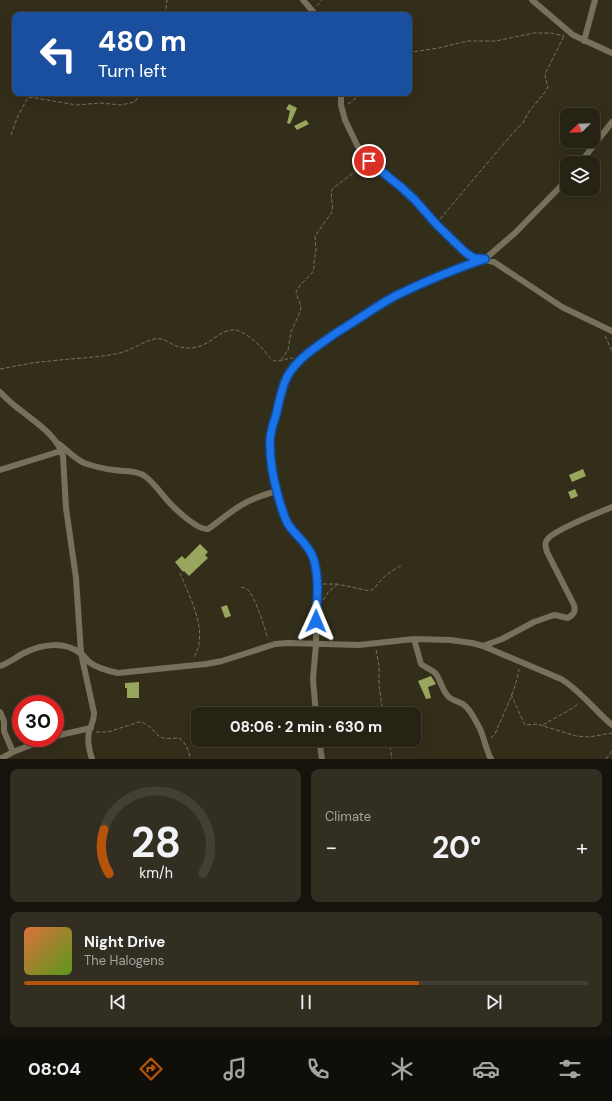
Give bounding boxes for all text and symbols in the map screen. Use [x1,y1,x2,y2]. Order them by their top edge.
text: 480 m [98,23,187,60]
icon: left [32,28,84,80]
text: Turn left [98,59,167,83]
north arrow [560,108,600,148]
map controls [560,108,600,196]
pin [352,144,386,178]
icon: arrive [358,150,380,172]
button: layers [560,156,600,196]
position arrow [295,600,337,642]
speed limit sign: 30 [12,695,64,747]
text: 08:06 · 2 min · 630 m [230,717,382,737]
text: Climate [325,808,371,825]
text: 28 [130,815,181,869]
text: 20° [432,828,481,867]
text: − [325,833,337,862]
text: + [576,833,588,862]
text: km/h [139,863,172,881]
text: Night Drive [84,932,165,952]
text: The Halogens [84,952,164,969]
icon: previous [107,991,129,1013]
icon: pause [295,991,317,1013]
icon: next [483,991,505,1013]
icon: directions [137,1055,165,1083]
icon: music [221,1055,249,1083]
icon: phone [304,1055,332,1083]
icon: climate [388,1055,416,1083]
icon: car [472,1055,500,1083]
icon: filters [556,1055,584,1083]
text: 08:04 [28,1057,81,1081]

